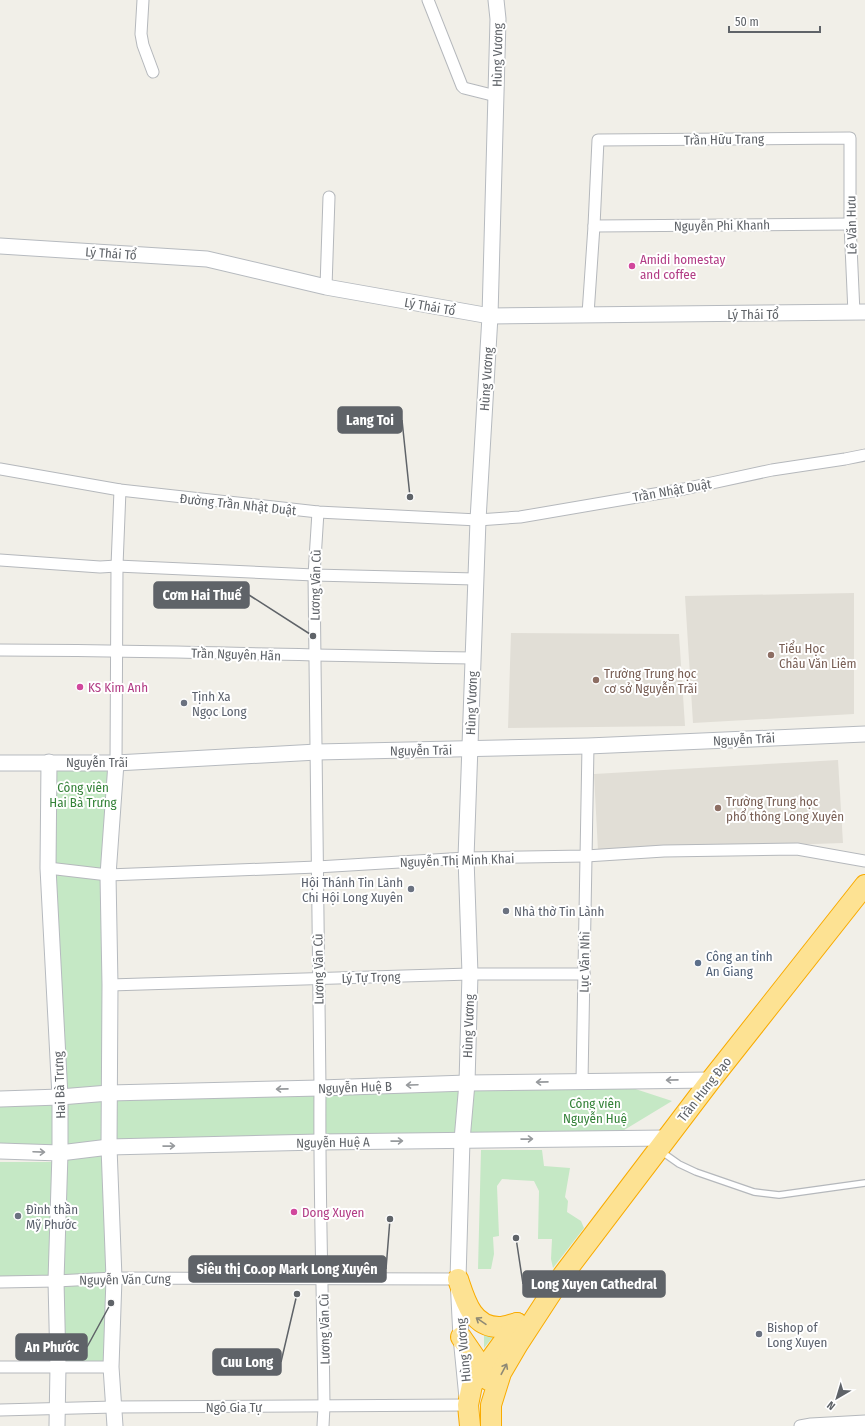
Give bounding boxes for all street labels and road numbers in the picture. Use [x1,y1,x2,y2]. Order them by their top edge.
street label: Hùng Vương [489,22,506,87]
street label: Trần Hữu Trang [684,131,765,148]
street label: Lê Văn Hưu [843,195,860,255]
street label: Nguyễn Phi Khanh [674,217,770,234]
street label: Lý Thái Tổ [85,243,137,263]
street label: Lý Thái Tổ [403,294,457,318]
street label: Lý Thái Tổ [727,306,779,322]
street label: Hùng Vương [477,346,496,411]
street label: Trần Nhật Duật [632,476,713,505]
street label: Đường Trần Nhật Duật [179,491,298,518]
street label: Lương Vãn Cù [307,549,324,621]
street label: Trần Nguyên Hãn [191,645,281,664]
street label: Hùng Vương [463,670,480,735]
street label: Nguyễn Trãi [713,730,775,749]
street label: Nguyễn Trãi [390,742,452,759]
street label: Nguyễn Trãi [66,755,128,770]
street label: Nguyễn Thị Minh Khai [399,851,515,870]
street label: Lục Văn Nhì [576,930,593,993]
street label: Lương Vãn Cù [310,933,327,1005]
street label: Lý Tự Trọng [341,969,402,986]
street label: Hùng Vương [460,993,477,1058]
street label: Hai Bà Trưng [51,1050,68,1119]
street label: Trần Hưng Đạo [675,1054,734,1125]
street label: Nguyễn Huệ B [318,1079,392,1096]
street label: Nguyễn Huệ A [296,1134,370,1151]
street label: Nguyễn Văn Cưng [79,1271,172,1288]
street label: Lương Vãn Cù [316,1293,333,1365]
street label: Hùng Vương [453,1317,474,1382]
street label: Ngô Gia Tự [206,1400,263,1415]

